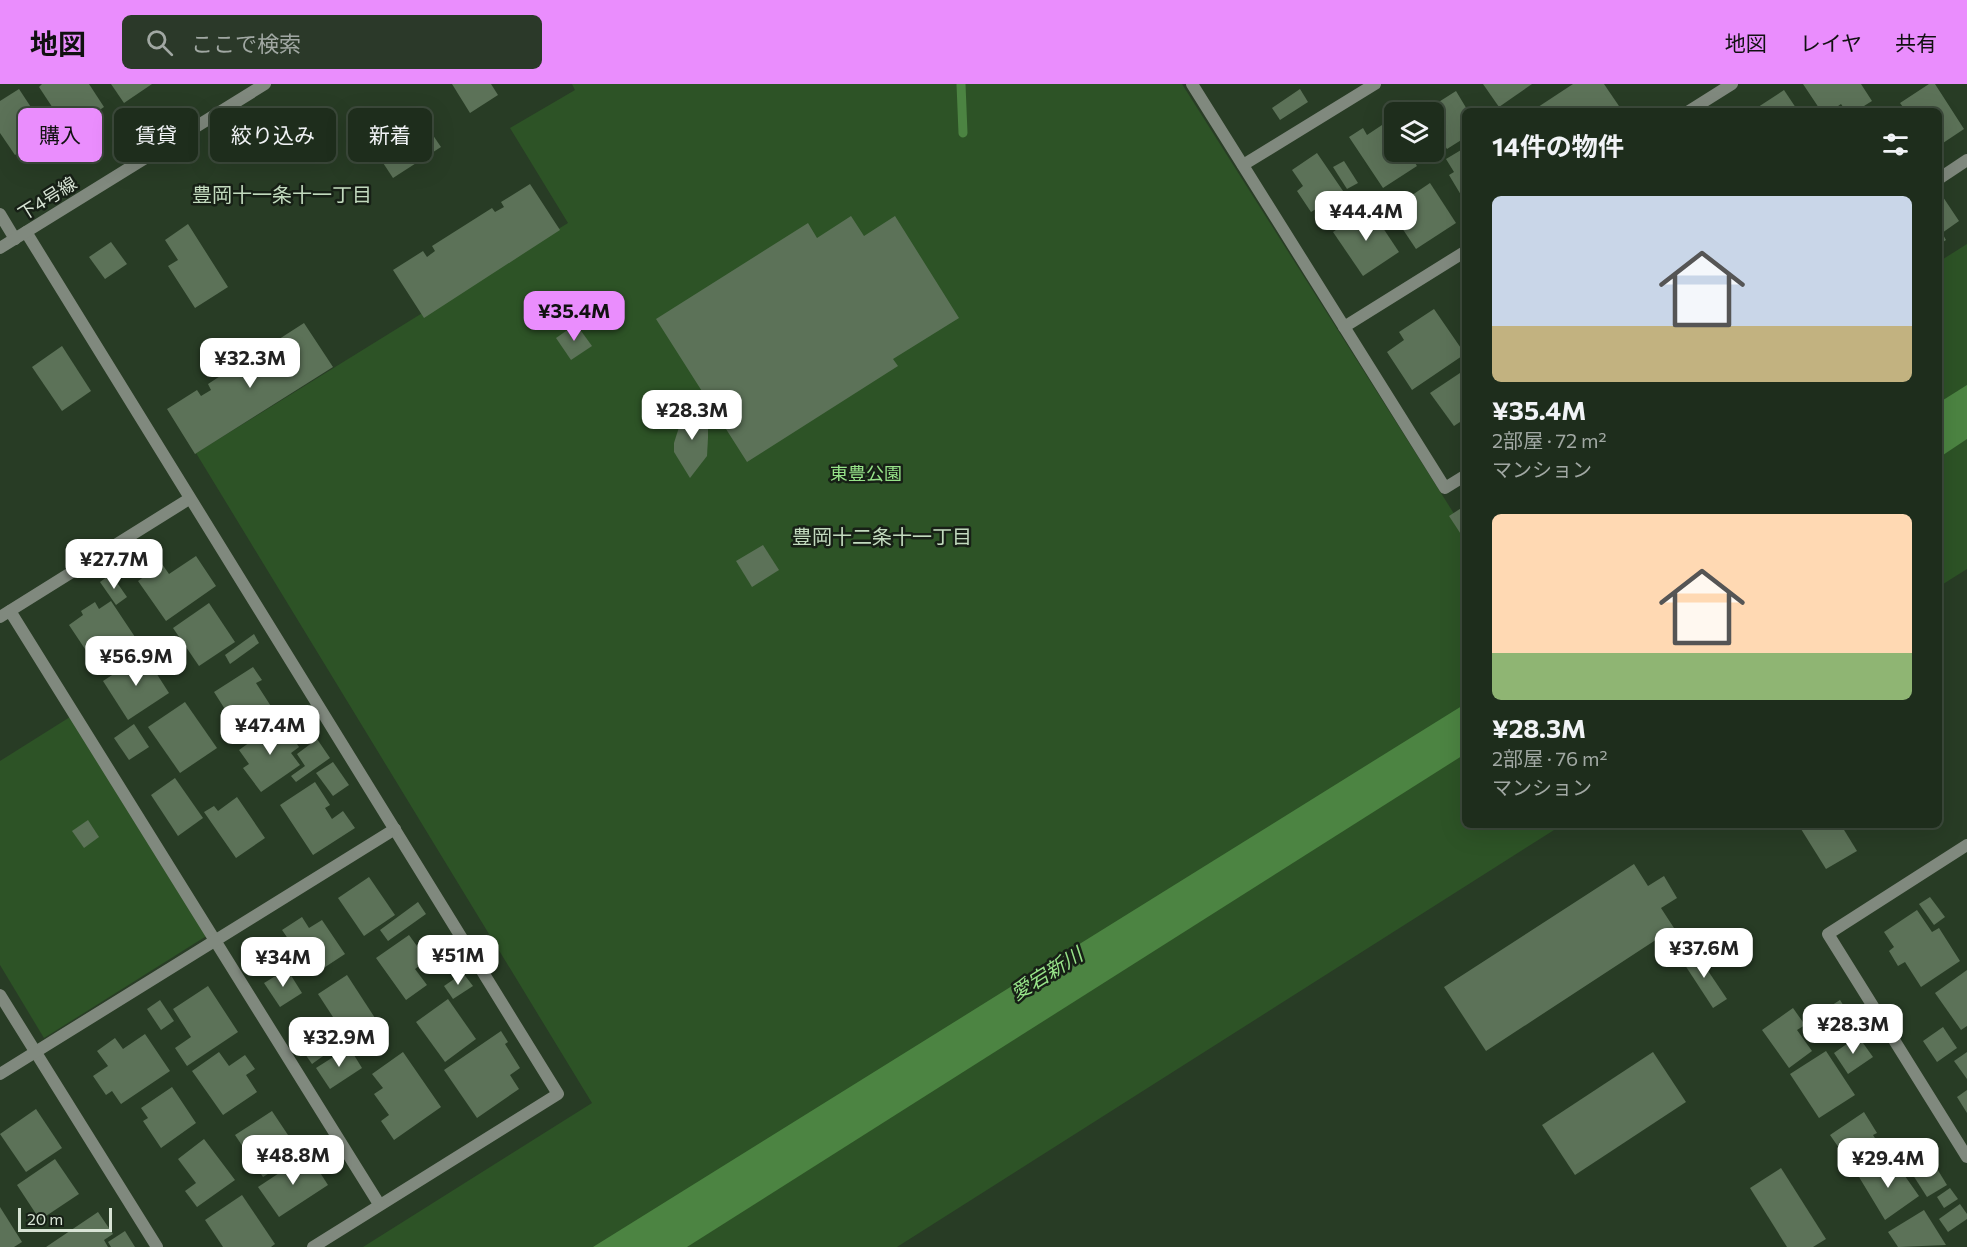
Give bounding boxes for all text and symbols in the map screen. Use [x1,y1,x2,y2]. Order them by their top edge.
search box [122,15,542,69]
text: 地図 [30,26,86,60]
icon: search [143,26,176,59]
text: ここで検索 [191,30,301,57]
text: 地図 [1725,30,1767,55]
text: レイヤ [1800,30,1862,55]
text: 共有 [1895,30,1937,55]
map controls [1384,102,1444,162]
button: layers [1384,102,1444,162]
chip: 購入 [18,108,102,162]
chip: 賃貸 [114,108,198,162]
chip: 絞り込み [210,108,336,162]
chip: 新着 [348,108,432,162]
icon: filters [1879,128,1912,161]
text: 14件の物件 [1492,130,1624,161]
street label: 下4号線 [14,171,80,225]
district label: 豊岡十一条十一丁目 [192,182,372,206]
pin: ¥44.4M [1317,191,1415,242]
text: ¥44.4M [1329,198,1403,222]
icon: home [1648,235,1756,343]
pin: ¥35.4M [525,291,623,342]
text: ¥35.4M [538,298,610,322]
pin: ¥32.3M [201,338,299,389]
text: ¥32.3M [214,345,286,369]
pin: ¥28.3M [643,390,741,441]
text: ¥35.4M [1492,394,1586,425]
text: ¥28.3M [656,397,728,421]
text: 2部屋 · 72 m² [1492,428,1606,452]
text: マンション [1492,457,1592,481]
park label: 東豊公園 [830,462,902,484]
district label: 豊岡十二条十一丁目 [792,524,972,548]
pin: ¥27.7M [65,539,163,590]
text: ¥27.7M [80,546,148,570]
icon: home [1648,553,1756,661]
pin: ¥56.9M [87,636,185,687]
text: ¥56.9M [99,643,173,667]
pin: ¥47.4M [221,705,319,756]
text: ¥47.4M [235,712,305,736]
text: ¥28.3M [1492,712,1586,743]
text: 2部屋 · 76 m² [1492,746,1607,770]
text: マンション [1492,775,1592,799]
pin: ¥37.6M [1655,928,1753,979]
pin: ¥51M [422,935,494,986]
text: ¥37.6M [1669,935,1739,959]
pin: ¥34M [247,937,319,988]
water label: 愛宕新川 [1006,941,1088,1004]
text: ¥51M [432,942,484,966]
text: ¥34M [255,944,311,968]
pin: ¥28.3M [1804,1004,1902,1055]
text: ¥28.3M [1817,1011,1889,1035]
pin: ¥32.9M [290,1017,388,1068]
text: ¥32.9M [303,1024,375,1048]
pin: ¥48.8M [244,1135,342,1186]
pin: ¥29.4M [1839,1138,1937,1189]
text: ¥48.8M [256,1142,330,1166]
text: ¥29.4M [1852,1145,1924,1169]
scale bar [18,1205,112,1232]
text: 20 m [27,1209,63,1228]

